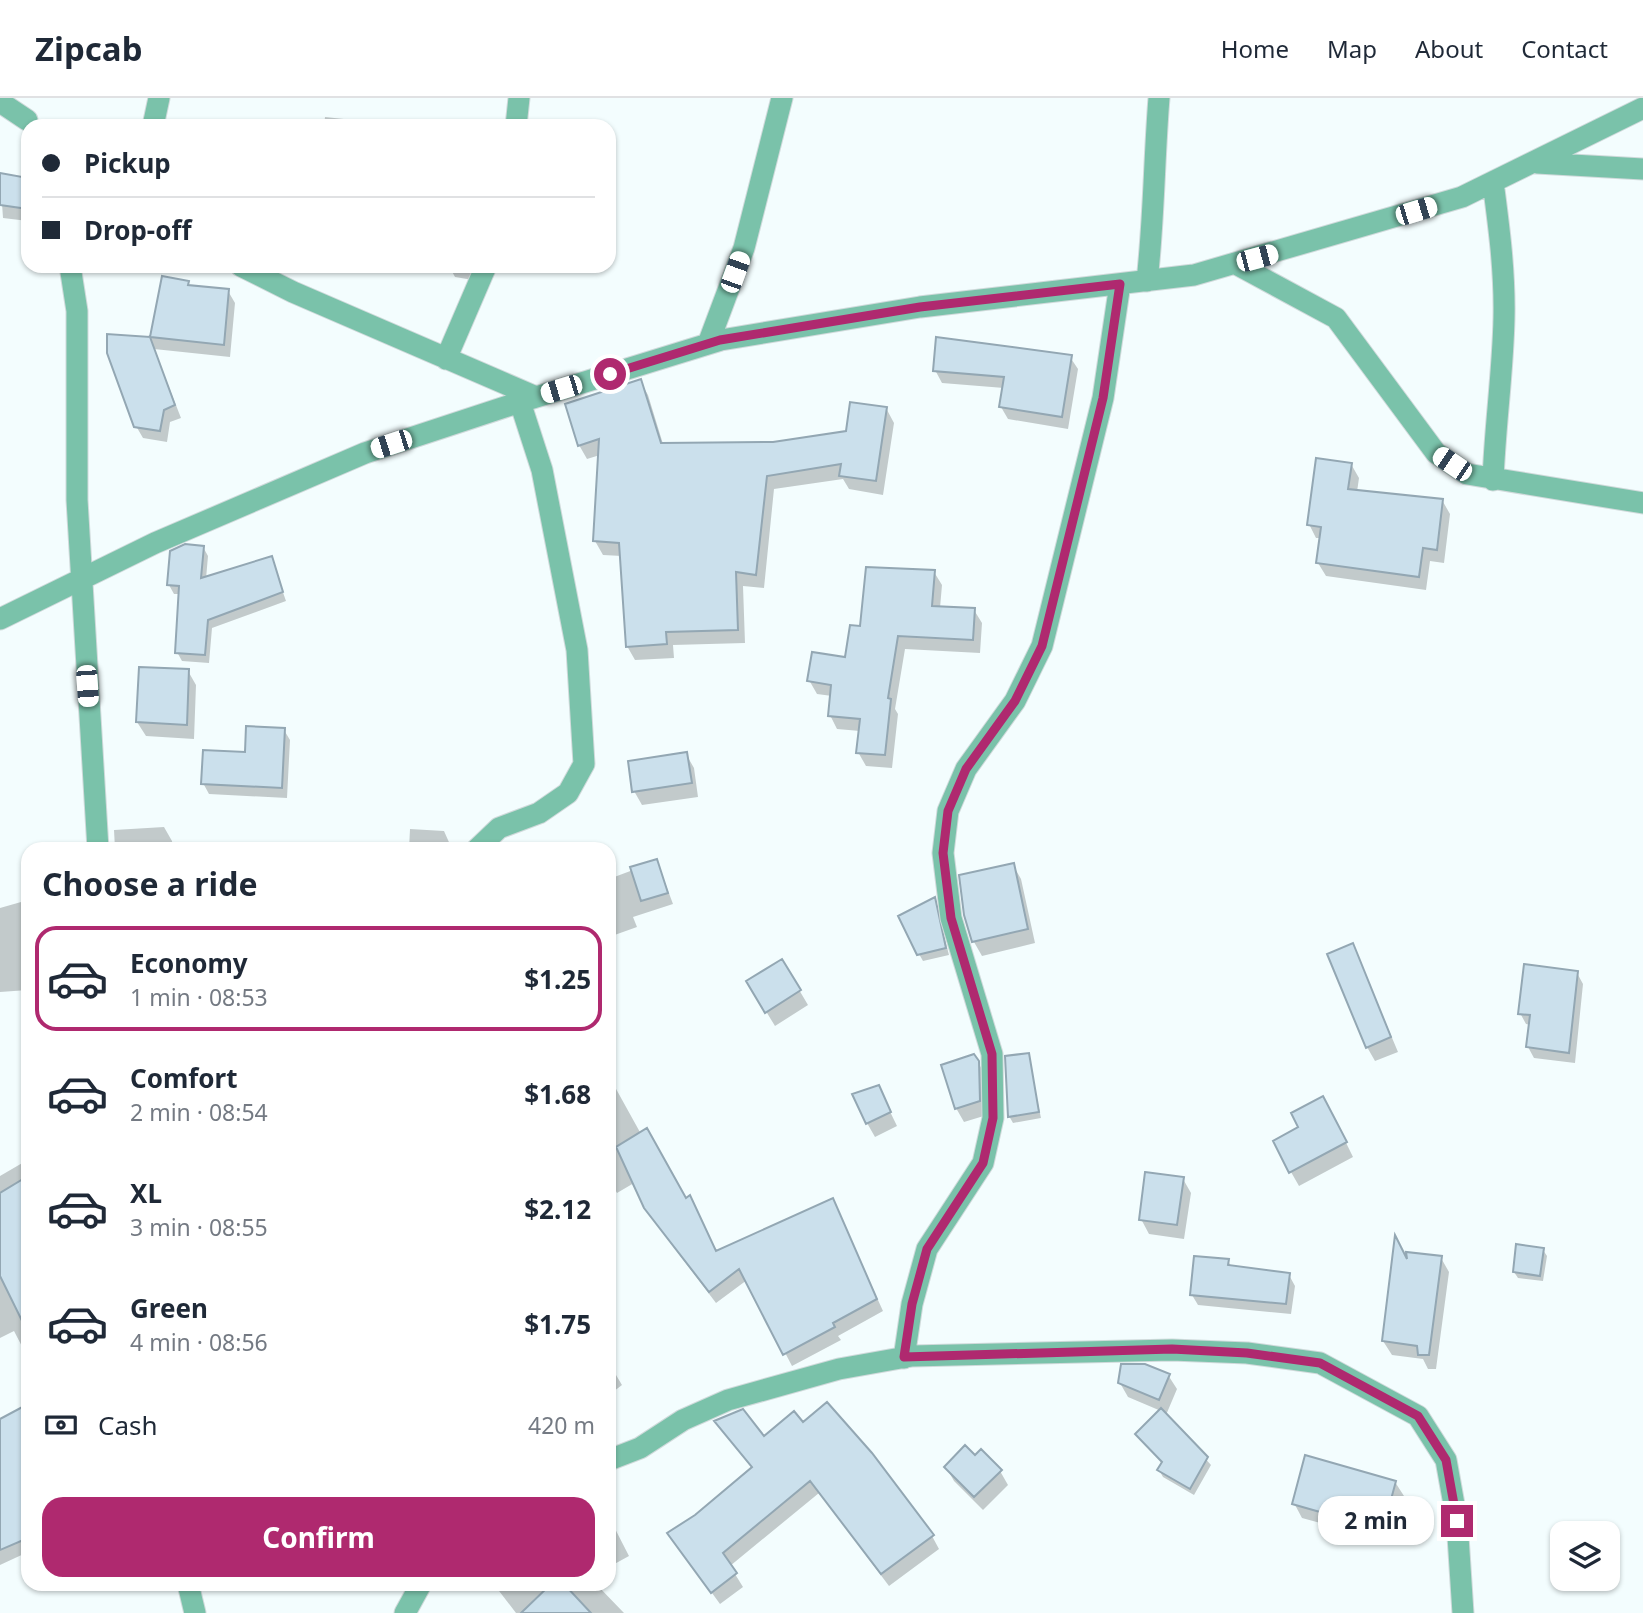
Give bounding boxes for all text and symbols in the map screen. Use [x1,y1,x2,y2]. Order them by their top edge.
text: Zipcab [35,26,142,71]
text: Home [1221,32,1289,65]
text: Map [1327,32,1377,65]
text: About [1415,32,1483,65]
text: Contact [1521,32,1608,65]
text: Pickup [84,145,171,181]
car [1393,195,1440,227]
text: Drop-off [84,212,191,248]
car [1234,242,1281,274]
car [718,249,753,295]
route start [594,358,626,390]
car [538,373,585,405]
car [368,428,415,460]
car [1429,444,1476,484]
car [76,664,99,708]
text: Choose a ride [42,862,258,905]
text: Economy [130,945,248,981]
icon: car [46,947,109,1010]
text: $1.25 [524,961,591,997]
text: 1 min · 08:53 [130,981,268,1013]
text: Comfort [130,1060,238,1096]
icon: car [46,1062,109,1125]
text: $1.68 [524,1076,591,1112]
text: 2 min · 08:54 [130,1096,268,1128]
text: XL [130,1175,162,1211]
icon: car [46,1177,109,1240]
text: $2.12 [524,1191,591,1227]
text: 3 min · 08:55 [130,1211,268,1243]
text: Green [130,1290,208,1326]
icon: car [46,1292,109,1355]
text: $1.75 [524,1306,591,1342]
text: 4 min · 08:56 [130,1326,268,1358]
icon: cash [42,1406,80,1444]
text: Cash [98,1407,158,1443]
text: 420 m [528,1409,595,1441]
callout: 2 min [1317,1496,1432,1546]
button: Confirm [42,1497,595,1577]
text: 2 min [1344,1504,1408,1536]
route end [1441,1505,1473,1537]
map controls [1550,1521,1620,1591]
button: layers [1550,1521,1620,1591]

